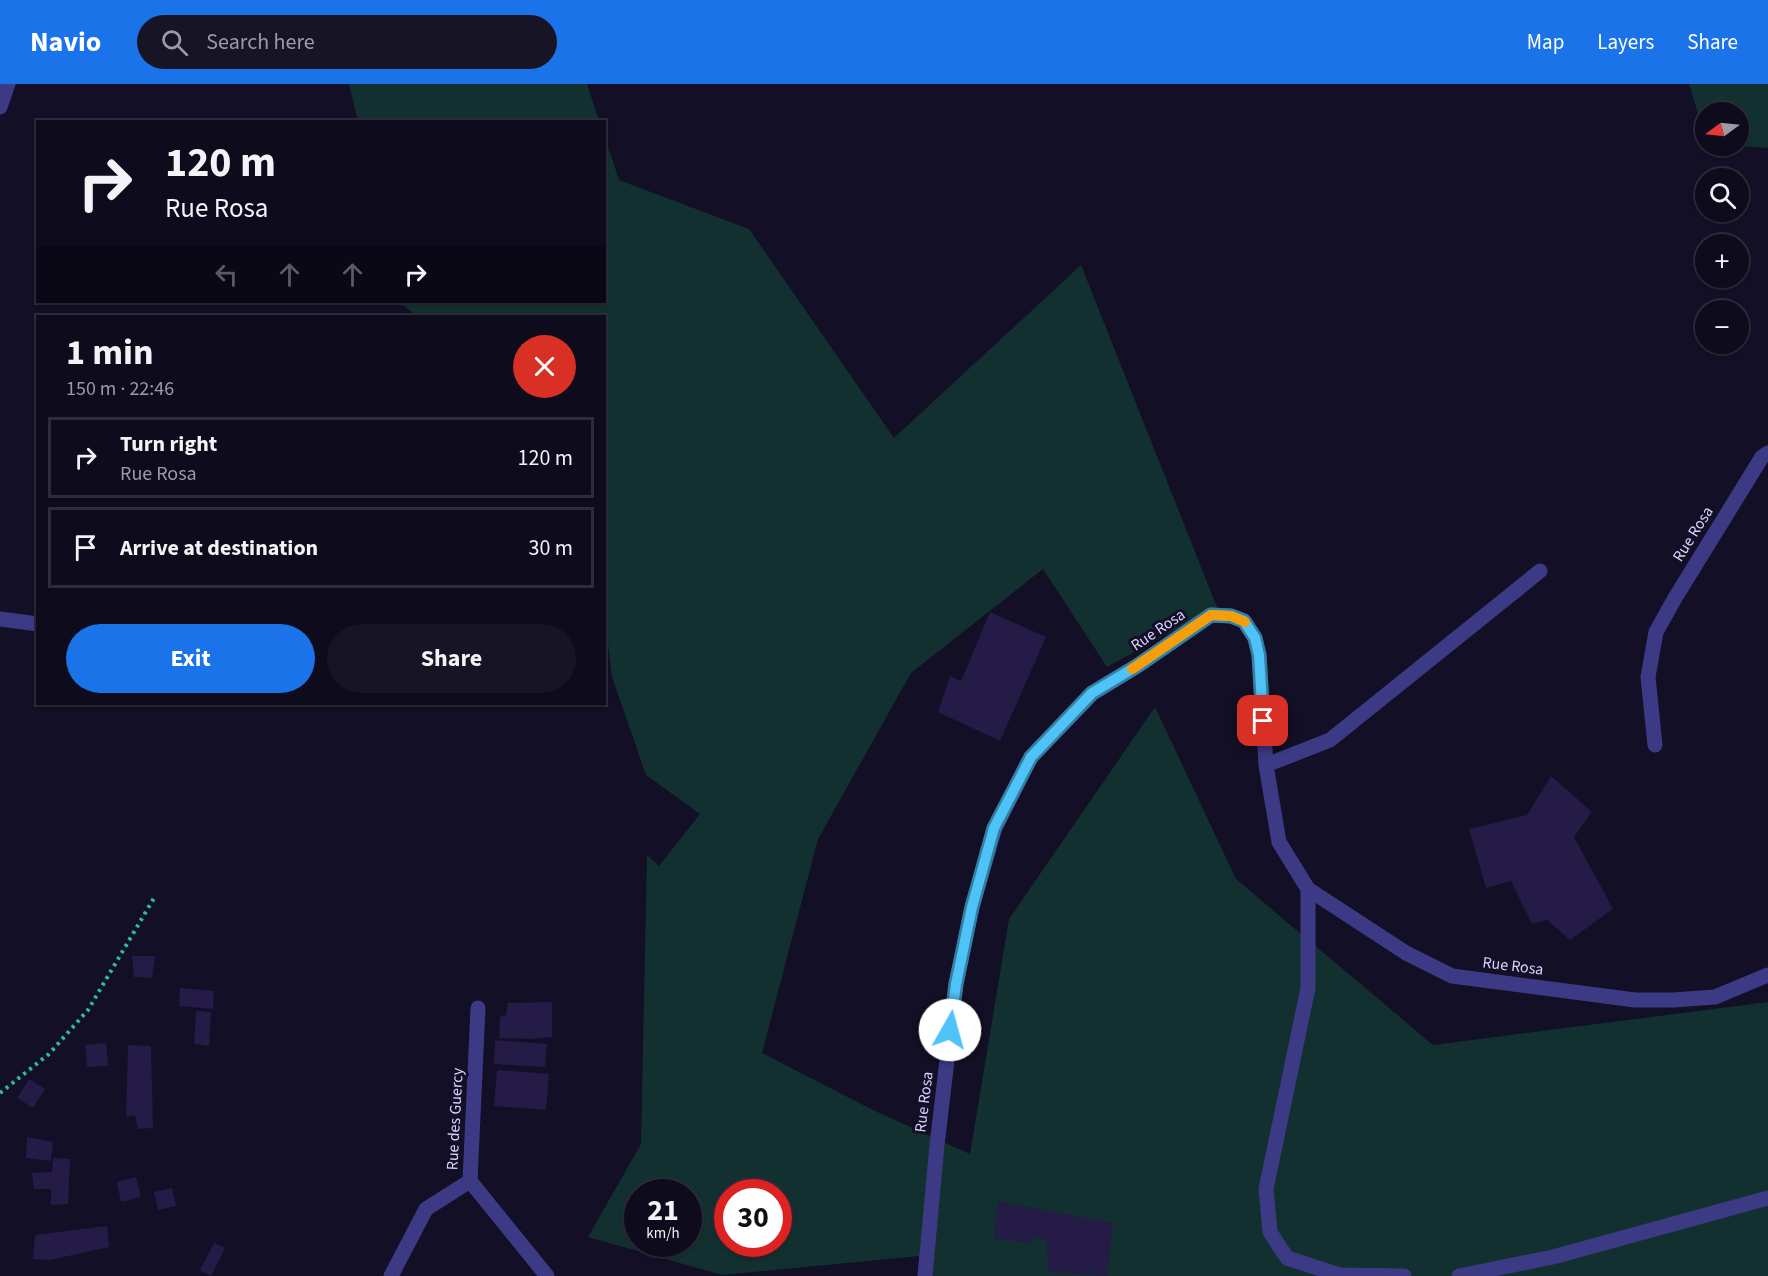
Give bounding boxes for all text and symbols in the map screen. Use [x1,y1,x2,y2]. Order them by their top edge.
search box [137,15,557,69]
text: Navio [30,22,101,62]
icon: search [158,26,191,59]
text: Search here [206,26,315,58]
text: Map [1527,27,1564,57]
text: Layers [1597,27,1654,57]
text: Share [1687,27,1738,57]
north arrow [1695,102,1749,156]
map controls [1695,102,1749,354]
text: 120 m [165,133,276,193]
icon: right [66,144,144,222]
button: search [1695,168,1749,222]
text: Rue Rosa [165,189,268,228]
button: + [1695,234,1749,288]
icon: left [210,258,243,291]
icon: ahead [273,258,306,291]
icon: ahead [336,258,369,291]
icon: right [399,258,432,291]
button: − [1695,300,1749,354]
text: 1 min [66,327,154,378]
button: close [513,335,576,398]
text: 150 m · 22:46 [66,375,174,403]
text: Turn right [120,428,217,460]
icon: right [69,441,102,474]
text: 120 m [518,442,573,474]
text: Rue Rosa [120,460,197,488]
street label: Rue Rosa [1667,502,1719,566]
icon: arrive [69,531,102,564]
text: Arrive at destination [120,532,318,564]
text: 30 m [528,532,573,564]
street label: Rue Rosa [1126,604,1190,656]
button: Exit [66,624,315,693]
button: Share [327,624,576,693]
pin [1237,695,1288,746]
icon: arrive [1246,704,1279,737]
street label: Rue Rosa [1481,951,1545,981]
position arrow [918,998,982,1062]
street label: Rue des Guercy [441,1067,469,1171]
street label: Rue Rosa [909,1070,939,1134]
speed limit sign: 30 [714,1179,792,1257]
text: 21 [647,1189,679,1232]
text: km/h [646,1223,680,1244]

